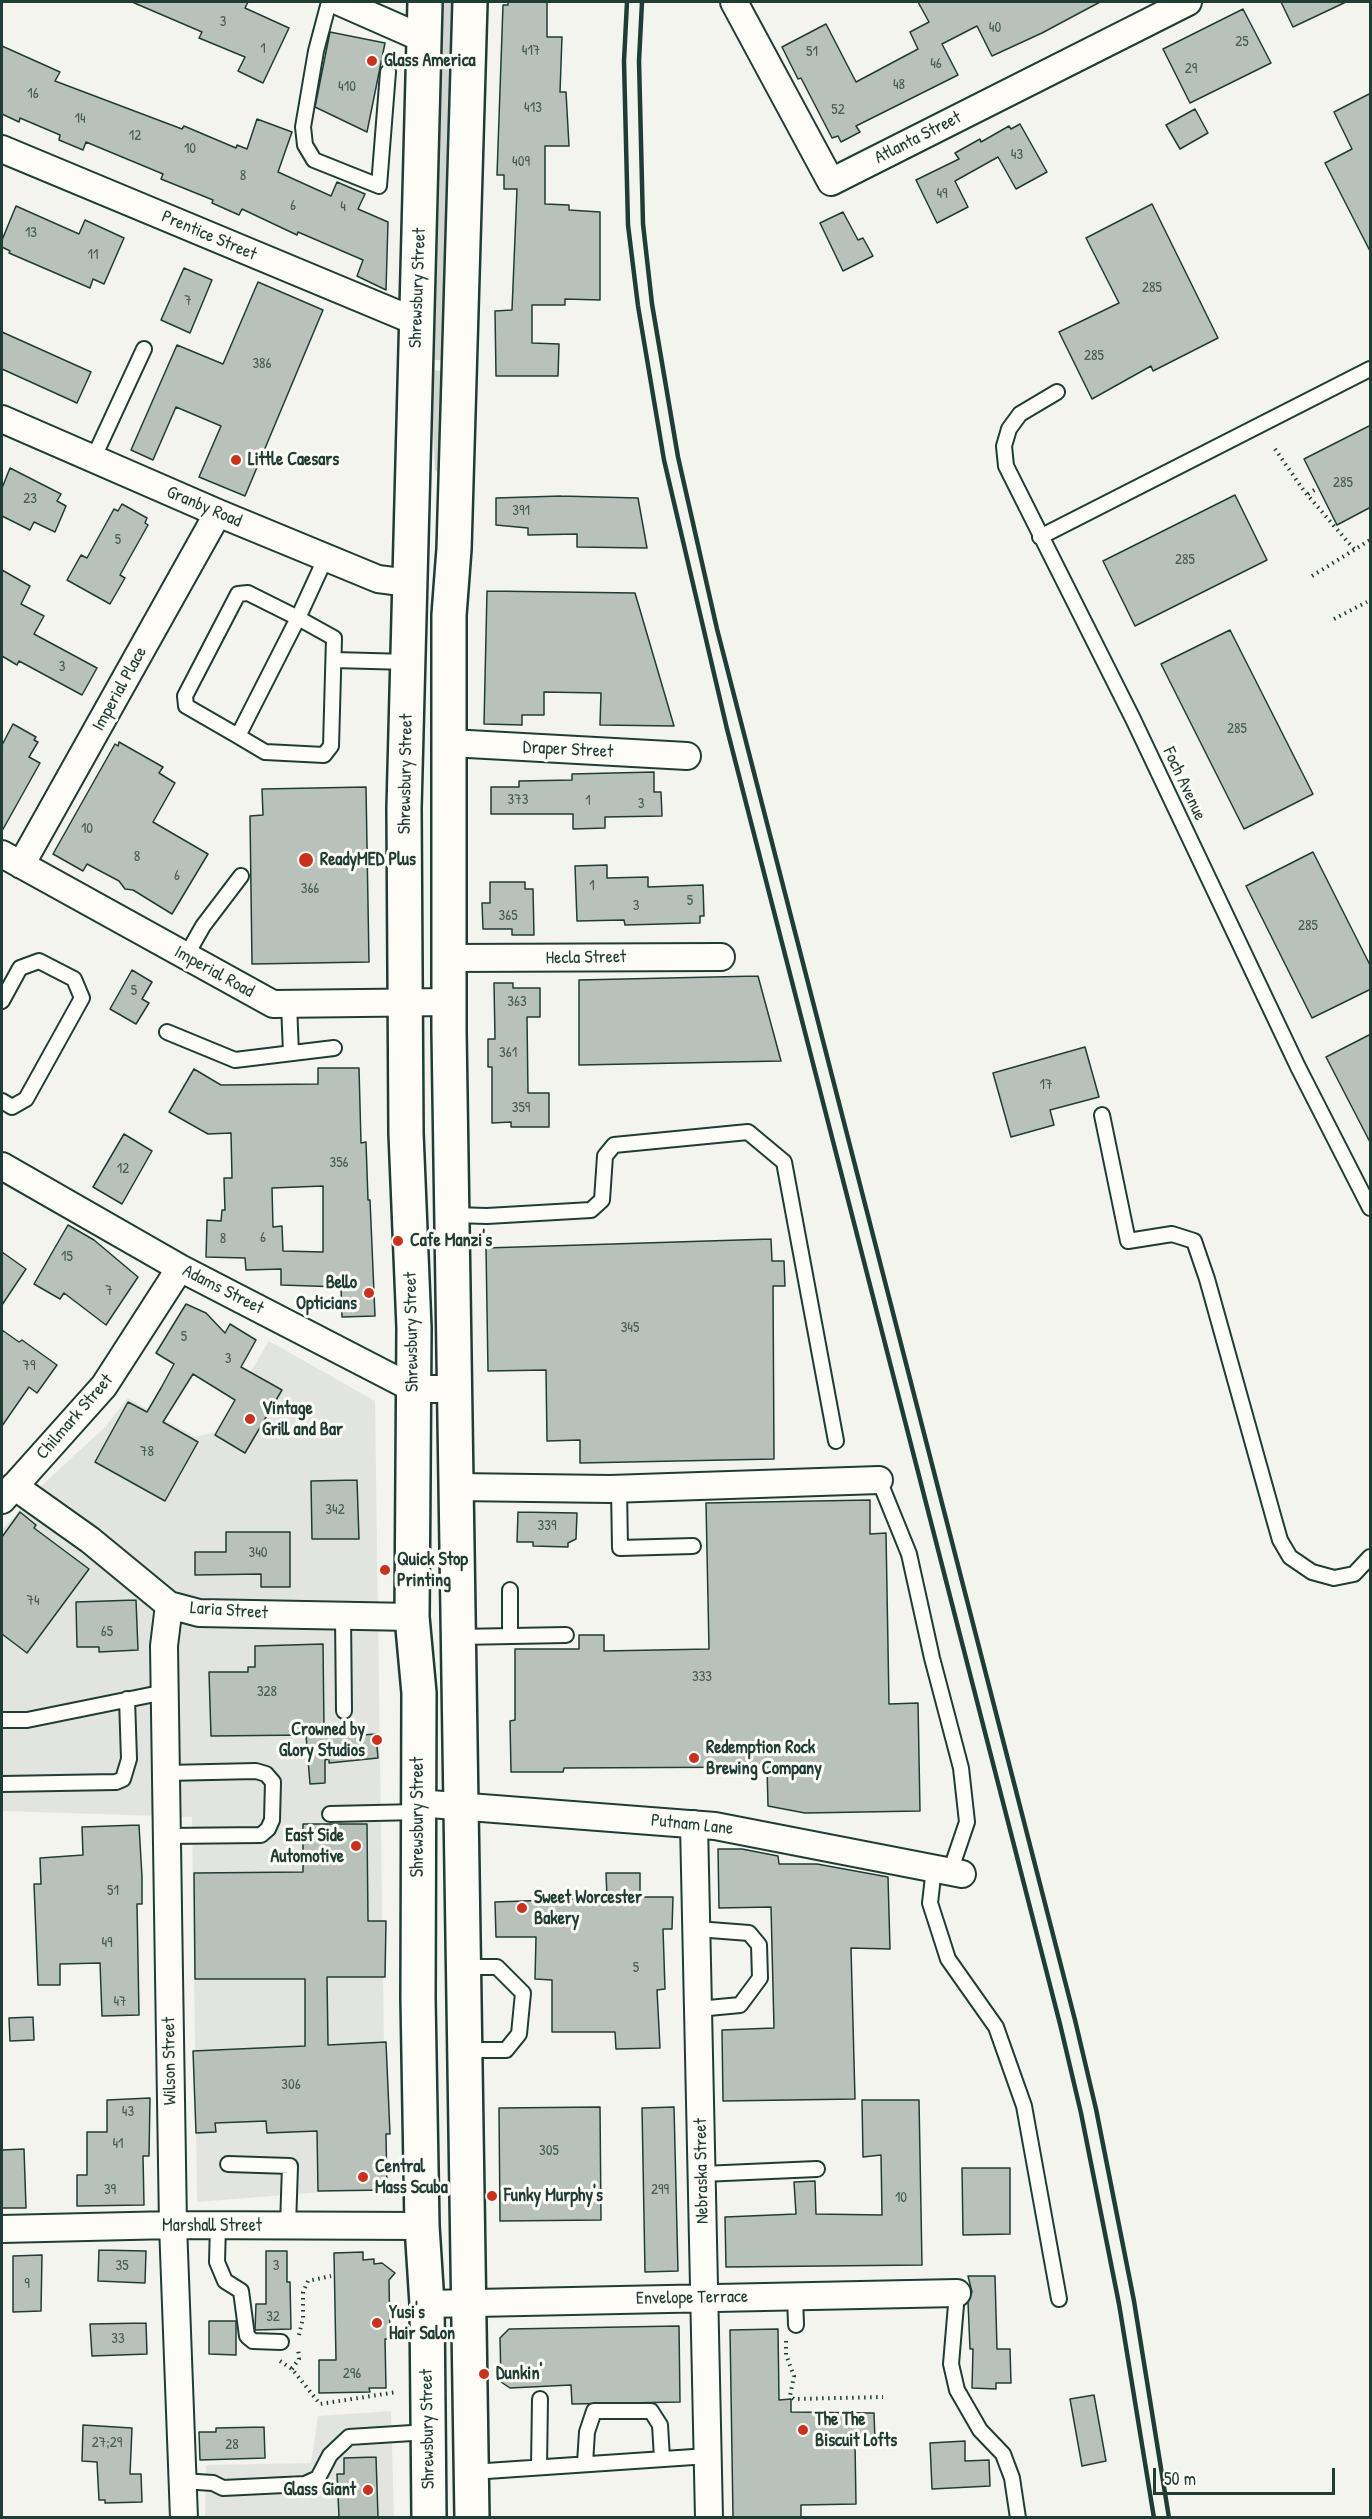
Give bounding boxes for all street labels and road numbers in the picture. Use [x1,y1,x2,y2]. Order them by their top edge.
street label: Atlanta Street [871,107,965,169]
street label: Prentice Street [158,206,260,266]
street label: Shrewsbury Street [405,227,431,349]
street label: Granby Road [163,482,245,532]
street label: Imperial Place [88,643,152,735]
street label: Shrewsbury Street [394,714,418,834]
street label: Draper Street [522,737,614,763]
street label: Foch Avenue [1158,744,1210,824]
street label: Imperial Road [170,941,258,1003]
street label: Hecla Street [546,946,626,970]
street label: Adams Street [179,1260,267,1320]
street label: Shrewsbury Street [400,1272,424,1392]
street label: Chilmark Street [32,1370,118,1464]
street label: Laria Street [189,1598,269,1624]
street label: Shrewsbury Street [407,1757,429,1877]
street label: Putnam Lane [650,1810,734,1840]
street label: Wilson Street [158,2017,182,2105]
street label: Nebraska Street [690,2118,714,2224]
street label: Marshall Street [162,2215,262,2237]
street label: Envelope Terrace [636,2286,748,2310]
street label: Shrewsbury Street [416,2369,440,2489]

